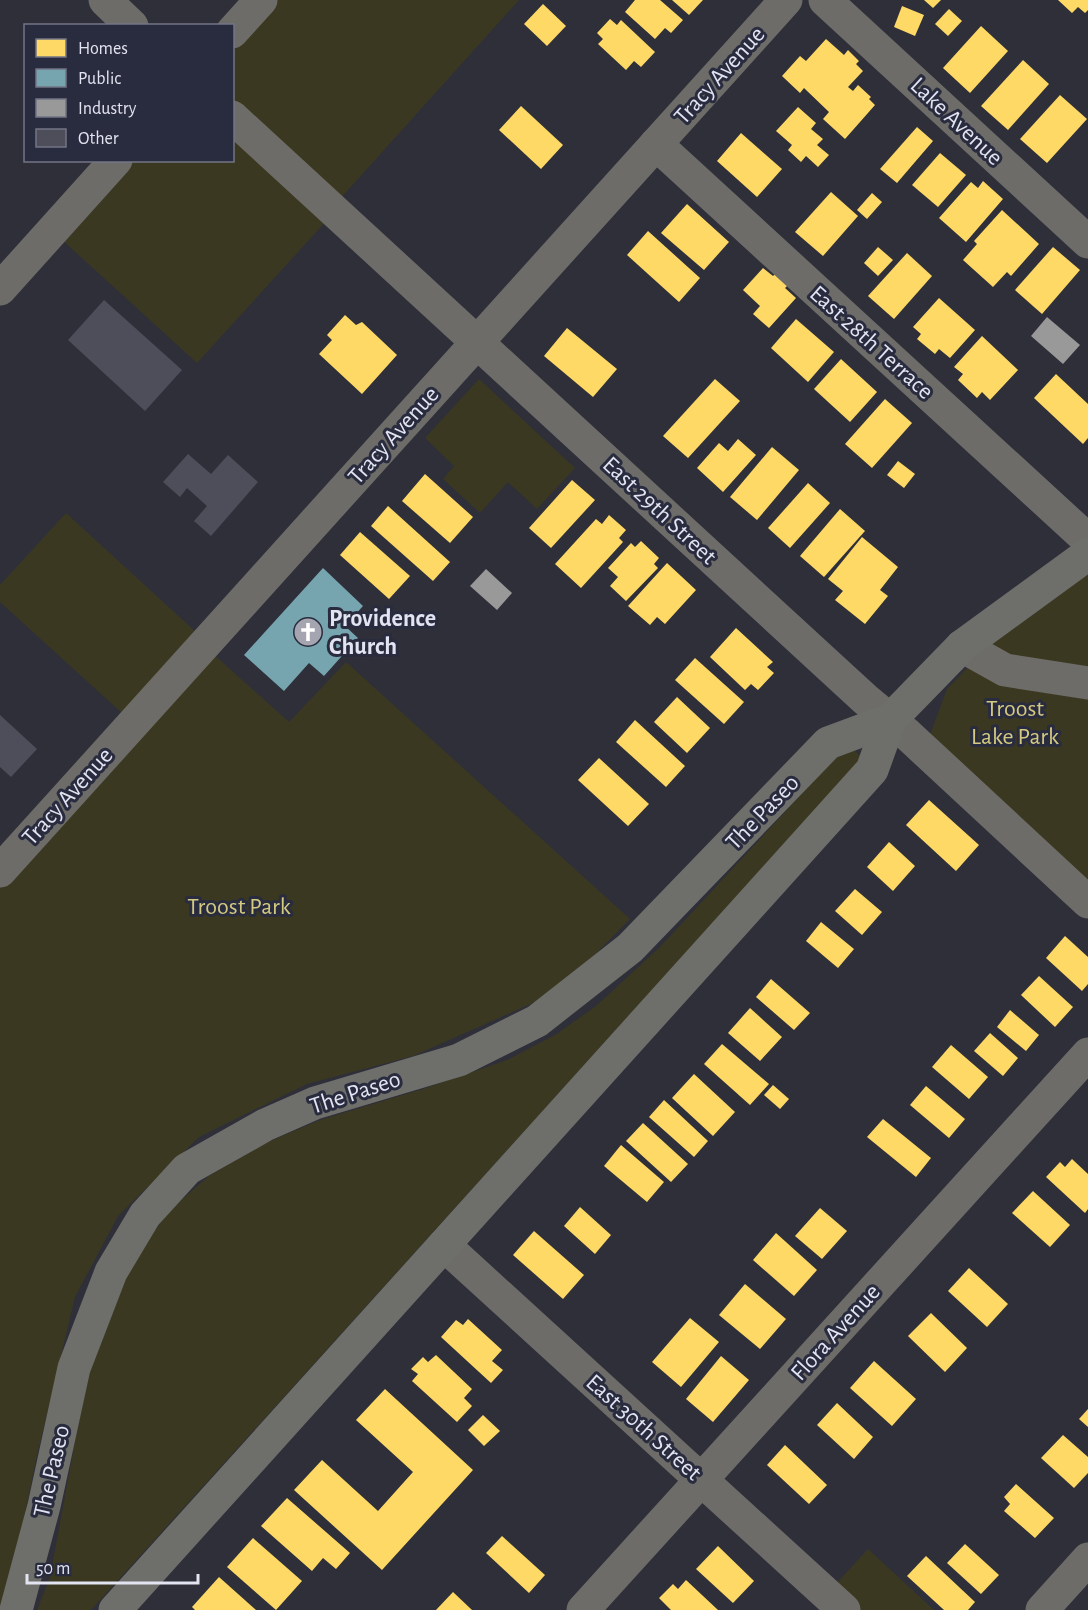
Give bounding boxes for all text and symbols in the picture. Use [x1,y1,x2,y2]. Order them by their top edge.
street label: Tracy Avenue [670,22,770,129]
legend [24,24,234,162]
text: Homes [78,40,128,58]
text: Public [78,70,121,88]
street label: Lake Avenue [905,73,1007,170]
text: Industry [78,100,137,118]
text: Other [78,130,119,148]
street label: East 28th Terrace [805,281,938,404]
street label: Tracy Avenue [344,382,444,489]
street label: East 29th Street [598,452,721,569]
place label: Providence Church [329,607,436,659]
church icon: Providence Church [292,616,324,648]
park label: Troost Lake Park [971,697,1059,749]
street label: Tracy Avenue [18,743,118,850]
street label: The Paseo [722,771,804,855]
park label: Troost Park [187,895,291,919]
street label: The Paseo [307,1067,404,1119]
street label: Flora Avenue [787,1280,885,1385]
street label: East 30th Street [581,1370,706,1486]
street label: The Paseo [30,1423,74,1520]
scale bar [27,1547,198,1585]
text: 50 m [36,1560,70,1578]

